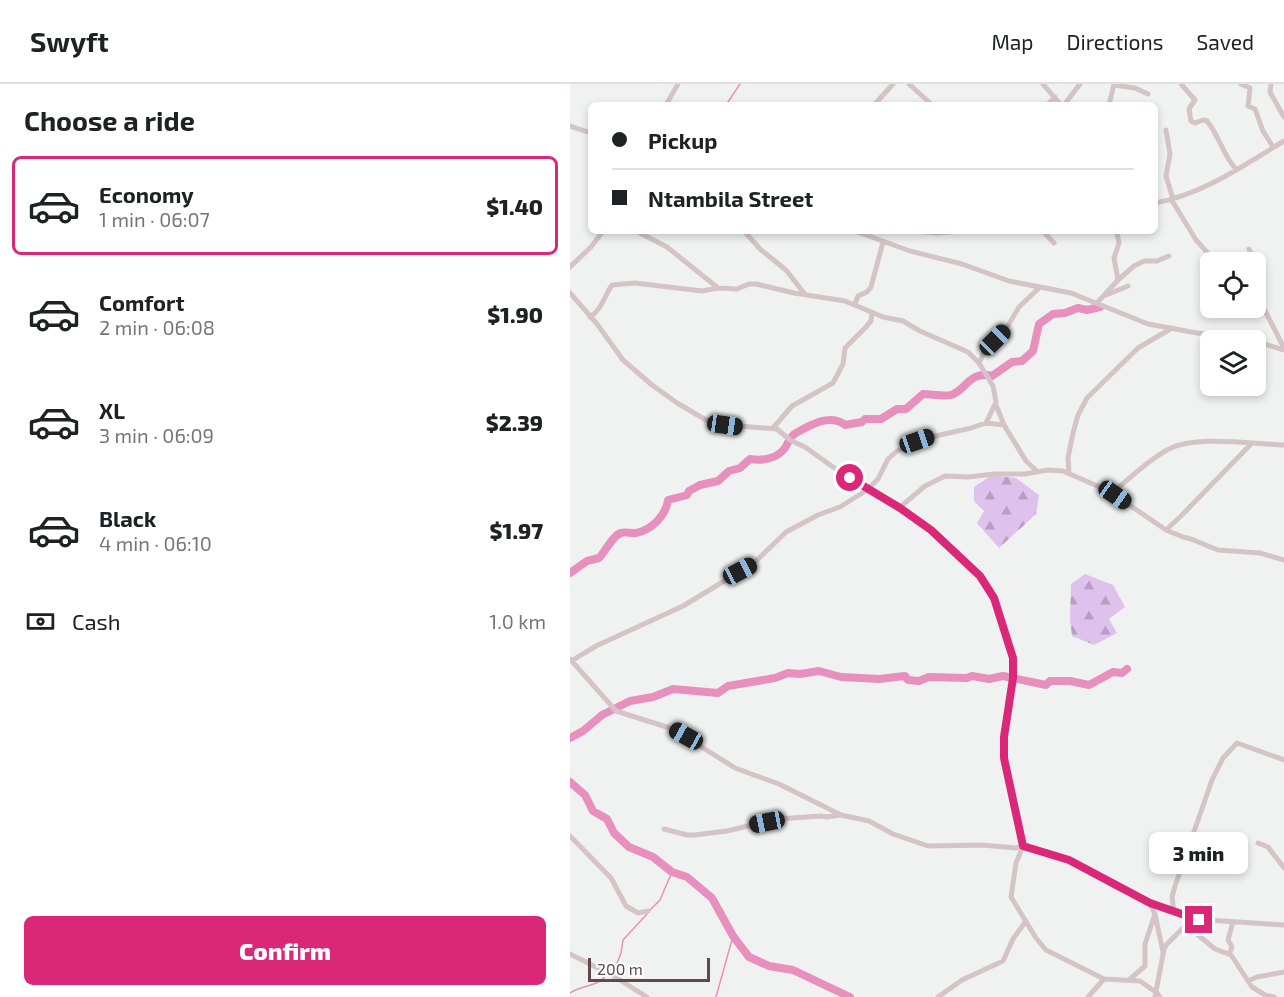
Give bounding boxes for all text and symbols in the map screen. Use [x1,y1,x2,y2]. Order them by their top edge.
text: Swyft [30,24,109,58]
text: Map [991,29,1034,54]
text: Directions [1067,29,1163,54]
text: Saved [1196,29,1254,54]
text: Choose a ride [24,104,195,136]
text: Pickup [648,127,717,153]
icon: car [27,179,81,233]
text: Economy [99,181,194,207]
text: Ntambila Street [648,185,813,211]
text: $1.40 [486,193,543,219]
text: 1 min · 06:07 [99,207,210,231]
map controls [1200,252,1266,396]
button: locate [1200,252,1266,318]
icon: car [27,287,81,341]
text: Comfort [99,289,184,315]
text: $1.90 [487,301,543,327]
text: 2 min · 06:08 [99,315,215,339]
car [976,321,1014,359]
button: layers [1200,330,1266,396]
icon: car [27,395,81,449]
text: XL [99,397,125,423]
text: $2.39 [486,409,543,435]
car [706,414,744,436]
text: 3 min · 06:09 [99,423,214,447]
car [897,427,937,455]
route start [836,464,863,491]
car [1095,477,1135,513]
icon: car [27,503,81,557]
text: Black [99,505,156,531]
text: $1.97 [490,517,543,543]
text: 4 min · 06:10 [99,531,212,555]
car [720,555,760,587]
icon: cash [24,605,57,638]
text: Cash [72,608,121,634]
text: 1.0 km [489,609,546,633]
car [666,719,706,753]
car [748,810,786,834]
callout: 3 min [1150,833,1248,875]
text: 3 min [1173,841,1224,865]
route end [1185,906,1212,933]
button: Confirm [24,916,546,985]
scale bar [588,955,710,982]
text: 200 m [597,959,643,978]

